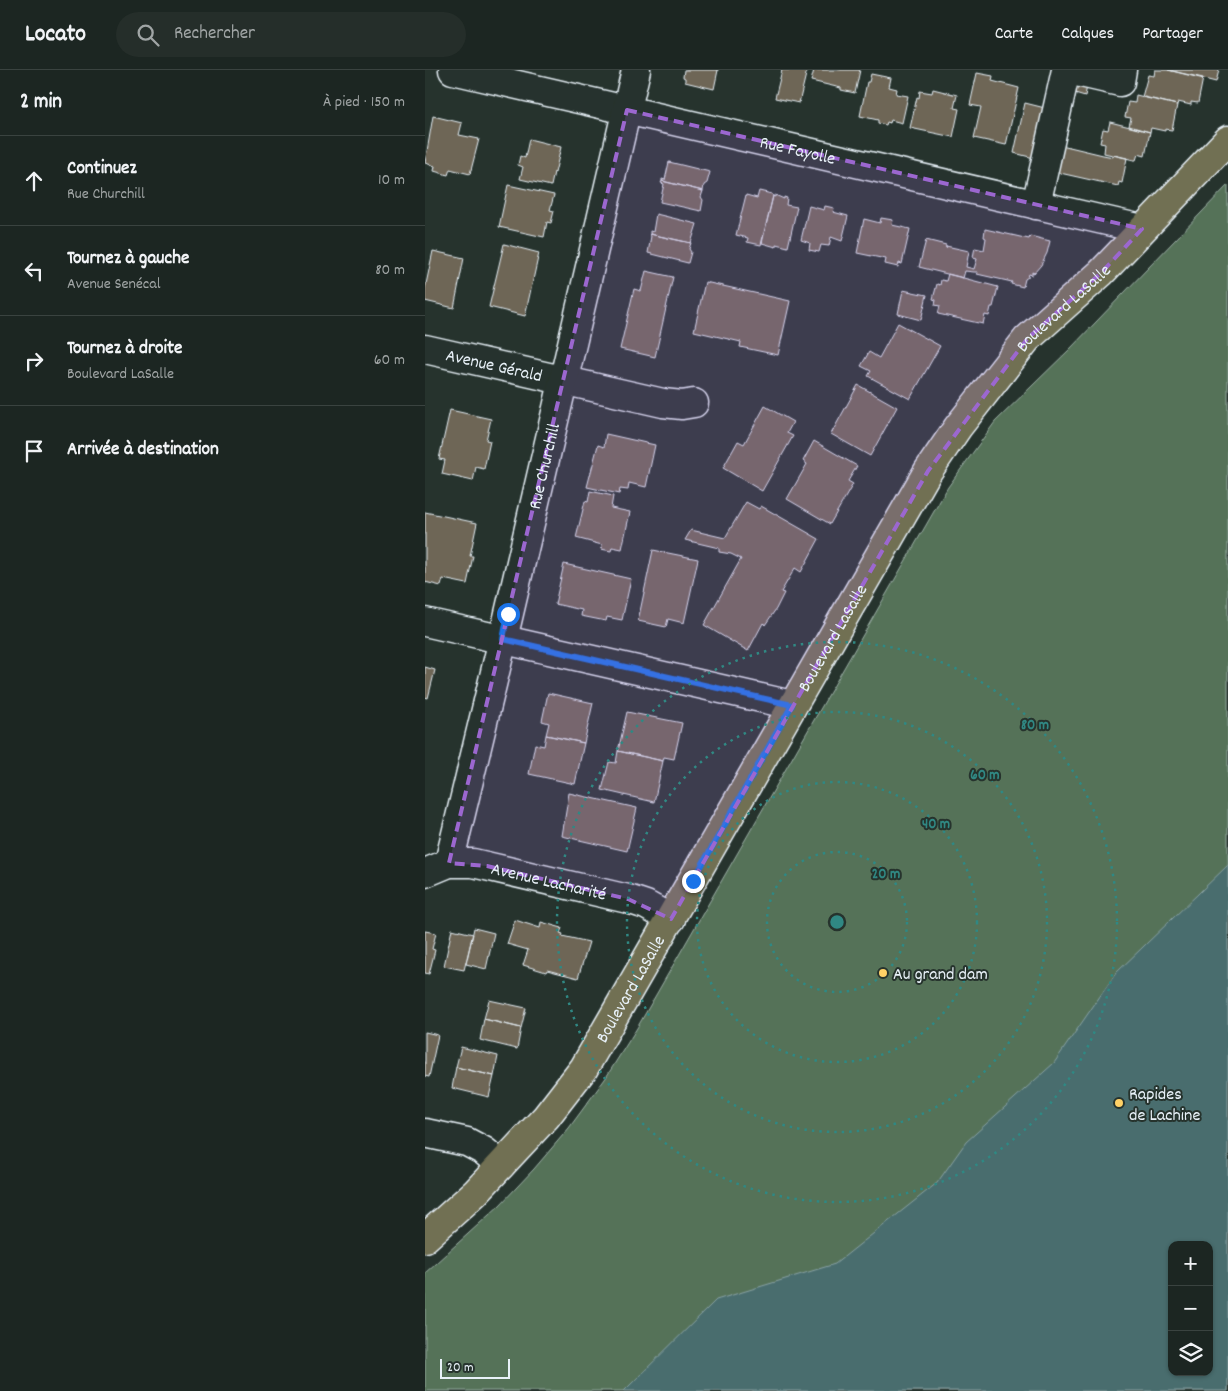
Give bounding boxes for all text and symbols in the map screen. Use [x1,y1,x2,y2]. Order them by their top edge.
search box [116,12,466,57]
text: Locato [25,18,86,52]
icon: search [134,21,162,49]
text: Rechercher [174,21,255,48]
text: Carte [995,22,1033,47]
text: Calques [1061,22,1114,47]
text: Partager [1142,22,1203,47]
text: 2 min [20,88,62,118]
text: À pied · 150 m [323,91,405,114]
street label: Rue Fayolle [757,131,838,173]
text: Continuez [67,156,137,183]
icon: ahead [20,167,48,195]
text: 10 m [378,169,405,192]
text: Rue Churchill [67,183,145,206]
text: Tournez à gauche [67,246,189,273]
icon: left [20,257,48,285]
text: 80 m [375,259,405,282]
street label: Boulevard LaSalle [1011,260,1118,358]
text: Avenue Senécal [67,273,161,296]
text: Tournez à droite [67,336,182,363]
street label: Avenue Gérald [443,344,544,390]
icon: right [20,347,48,375]
text: 60 m [374,349,405,372]
text: Boulevard LaSalle [67,363,174,386]
street label: Rue Churchill [524,420,568,512]
icon: arrive [20,437,48,465]
text: Arrivée à destination [67,437,219,464]
street label: Boulevard LaSalle [793,580,875,697]
route start [497,603,520,626]
text: 80 m [1021,715,1049,737]
text: 60 m [970,765,1000,787]
text: 40 m [922,814,950,836]
street label: Avenue Lacharité [488,858,609,909]
text: 20 m [872,864,900,886]
route end [682,870,705,893]
centre of rings [828,913,846,931]
street label: Boulevard LaSalle [591,931,673,1048]
place label: Au grand dam [893,963,988,988]
marker: Au grand dam [877,967,889,979]
place label: Rapides de Lachine [1129,1083,1200,1129]
marker: Rapides de Lachine [1113,1097,1125,1109]
map controls [1168,1241,1213,1376]
button: + [1168,1241,1213,1286]
button: − [1168,1286,1213,1331]
button: layers [1168,1331,1213,1376]
scale bar [440,1356,510,1379]
text: 20 m [447,1358,474,1378]

